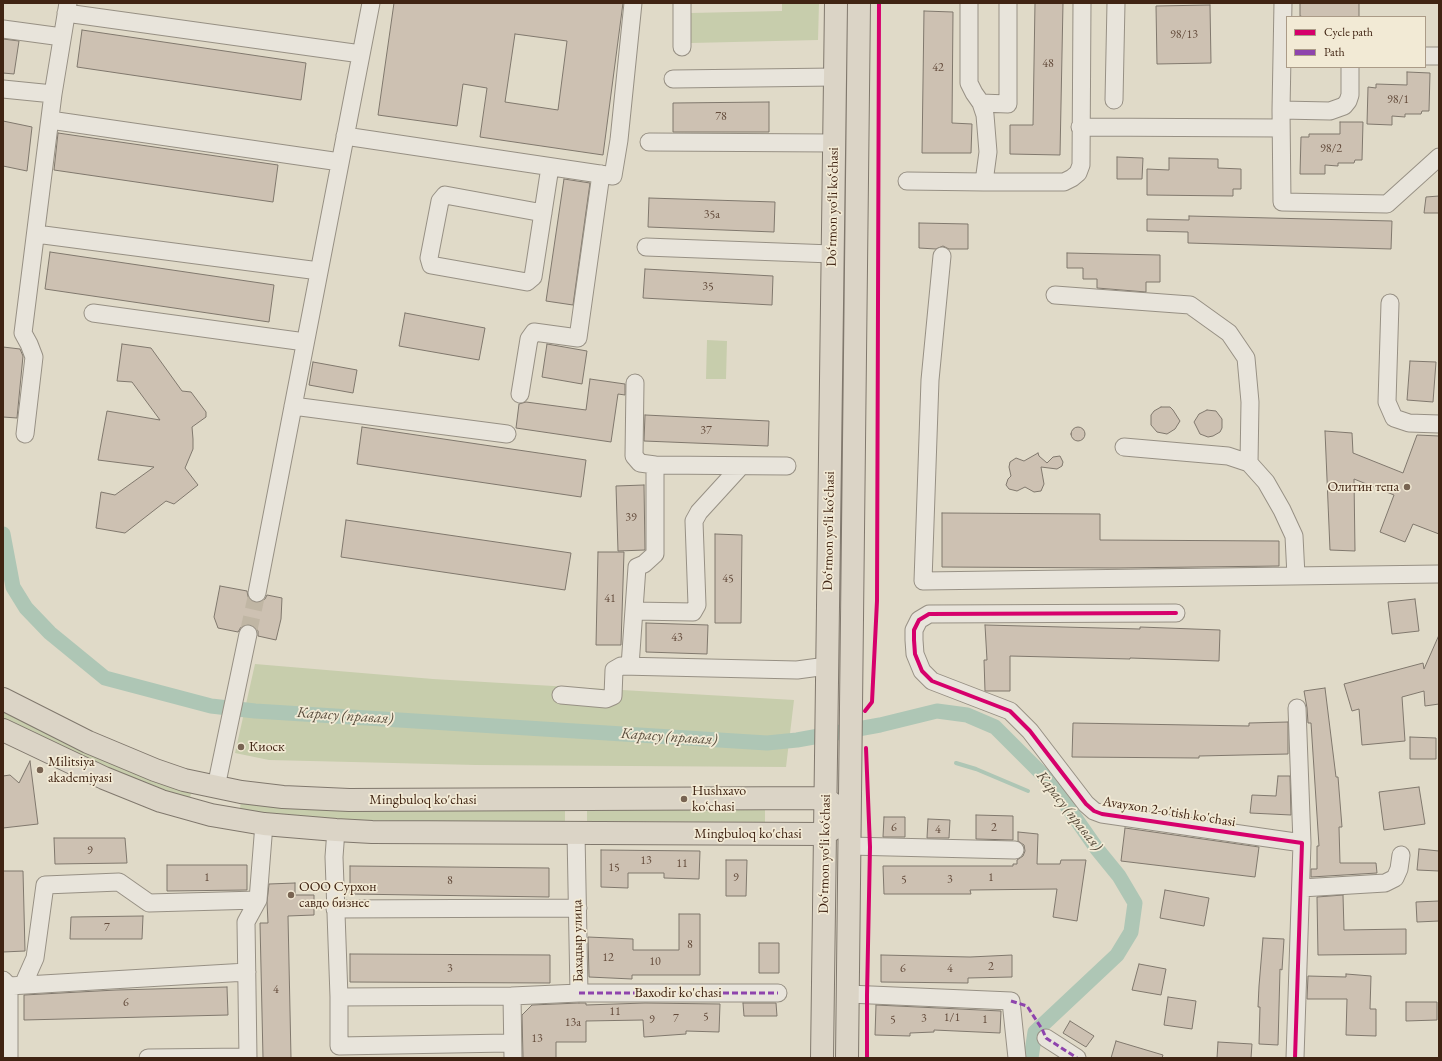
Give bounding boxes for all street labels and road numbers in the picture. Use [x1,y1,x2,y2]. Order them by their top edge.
street label: Do‘rmon yo‘li ko‘chasi [824,147,842,267]
street label: Do‘rmon yo‘li ko‘chasi [820,471,838,591]
street label: Mingbuloq ko'chasi [369,792,477,808]
street label: Avayxon 2-o'tish ko'chasi [1101,793,1237,831]
street label: Do‘rmon yo‘li ko‘chasi [816,794,834,914]
street label: Mingbuloq ko'chasi [694,826,802,842]
street label: Бахадыр улица [569,899,587,983]
street label: Baxodir ko'chasi [634,985,722,1001]

